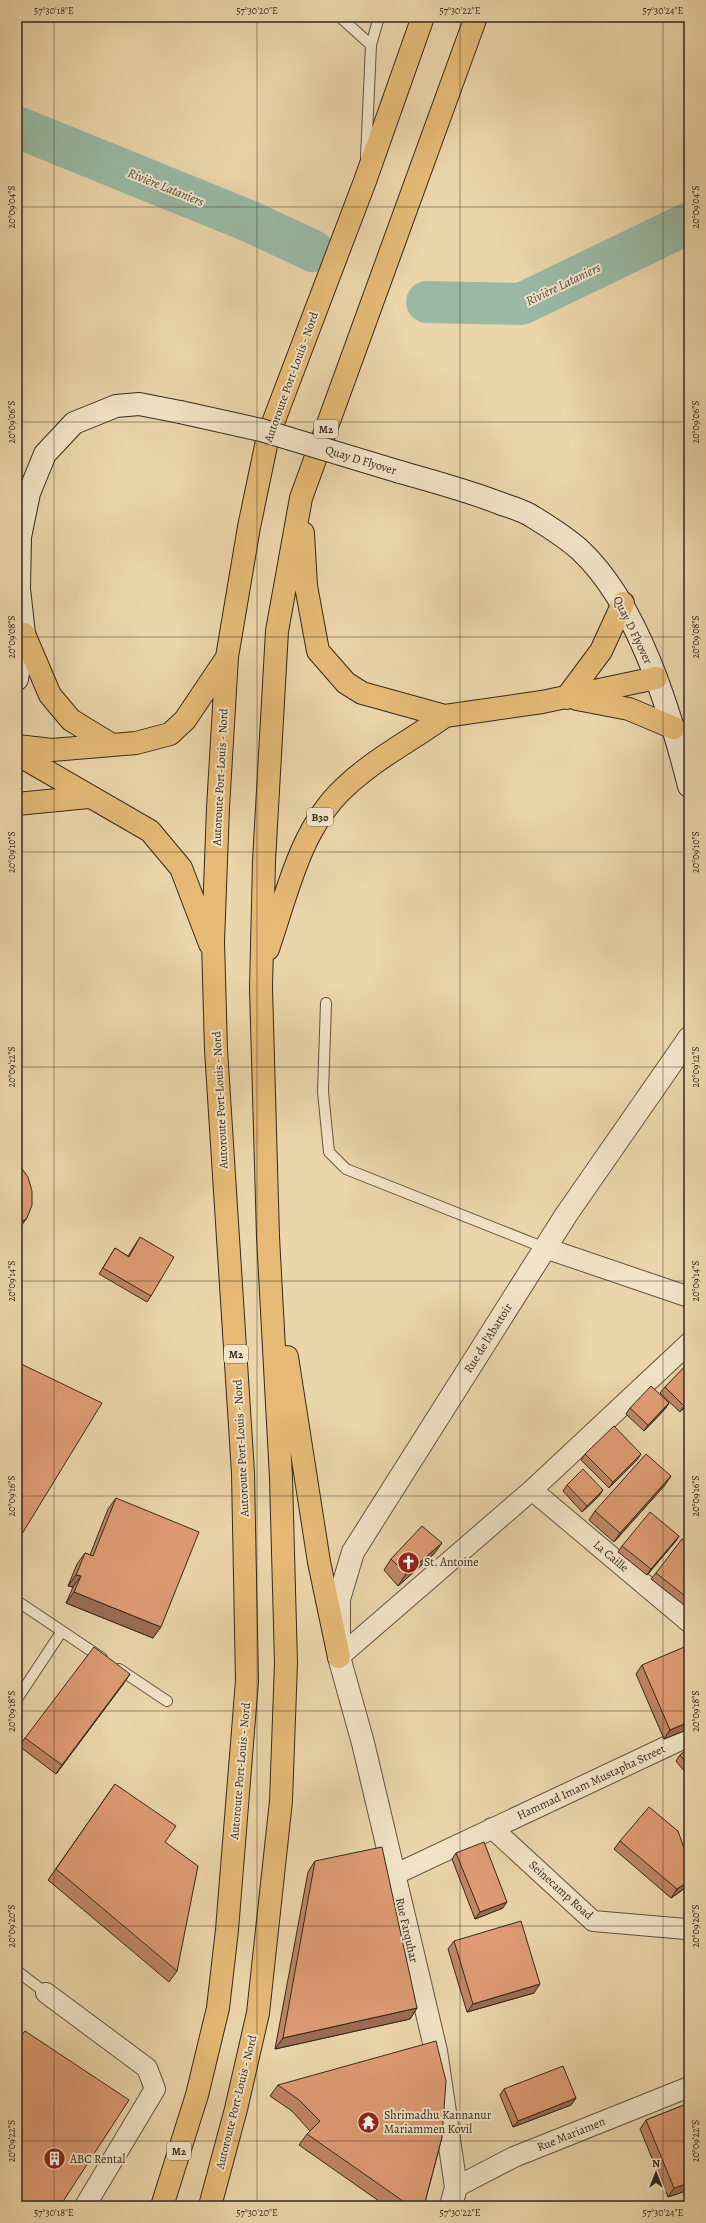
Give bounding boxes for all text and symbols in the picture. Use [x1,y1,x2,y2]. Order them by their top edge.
text: 57°30'18"E [34,4,74,17]
text: 57°30'20"E [236,4,278,17]
text: 57°30'22"E [439,4,481,17]
text: 57°30'24"E [643,4,684,17]
water label: Rivière Lataniers [125,164,207,210]
text: 20°09'04"S [5,186,18,228]
text: 20°09'04"S [689,186,702,228]
water label: Rivière Lataniers [523,258,604,309]
street label: Autoroute Port-Louis - Nord [260,309,322,445]
text: 20°09'06"S [5,401,18,443]
text: 20°09'06"S [689,401,702,443]
road number: M2 [314,420,338,438]
street label: Quay D Flyover [323,442,399,479]
street label: Quay D Flyover [610,593,657,667]
text: 20°09'08"S [5,615,18,659]
text: 20°09'08"S [689,615,702,659]
street label: Autoroute Port-Louis - Nord [208,707,232,847]
road number: B30 [307,808,333,826]
text: 20°09'10"S [5,831,18,873]
text: 20°09'10"S [689,831,702,873]
street label: Autoroute Port-Louis - Nord [208,1030,232,1170]
text: 20°09'12"S [5,1046,18,1088]
text: 20°09'12"S [689,1046,702,1088]
text: 20°09'14"S [5,1261,18,1301]
text: 20°09'14"S [689,1261,702,1301]
street label: Rue de l'Abattoir [460,1300,516,1376]
road number: M2 [224,1345,248,1363]
street label: Autoroute Port-Louis - Nord [229,1378,253,1518]
text: 20°09'16"S [5,1475,18,1517]
text: 20°09'16"S [689,1475,702,1517]
street label: La Caille [590,1536,632,1576]
church icon: St. Antoine [395,1549,421,1575]
place label: St. Antoine [424,1554,479,1570]
text: 20°09'18"S [5,1690,18,1732]
text: 20°09'18"S [689,1690,702,1732]
street label: Autoroute Port-Louis - Nord [226,1701,254,1841]
street label: Hammad Imam Mustapha Street [514,1741,668,1823]
street label: Seinecamp Road [526,1857,597,1923]
street label: Rue Farquhar [392,1896,422,1964]
text: 20°09'20"S [5,1904,18,1948]
text: 20°09'20"S [689,1904,702,1948]
street label: Autoroute Port-Louis - Nord [211,2033,261,2172]
place label: Shrimadhu Kannanur Mariammen Kovil [384,2107,492,2137]
temple icon: Shrimadhu Kannanur Mariammen Kovil [356,2109,382,2135]
street label: Rue Mariamen [534,2113,608,2155]
text: 20°09'22"S [5,2120,18,2162]
text: 20°09'22"S [689,2120,702,2162]
road number: M2 [167,2142,191,2160]
building icon: ABC Rental [41,2146,67,2172]
place label: ABC Rental [69,2151,126,2167]
north arrow [636,2153,676,2193]
text: N [652,2156,660,2171]
text: 57°30'18"E [34,2206,74,2219]
text: 57°30'20"E [236,2206,278,2219]
text: 57°30'22"E [439,2206,481,2219]
text: 57°30'24"E [643,2206,684,2219]

